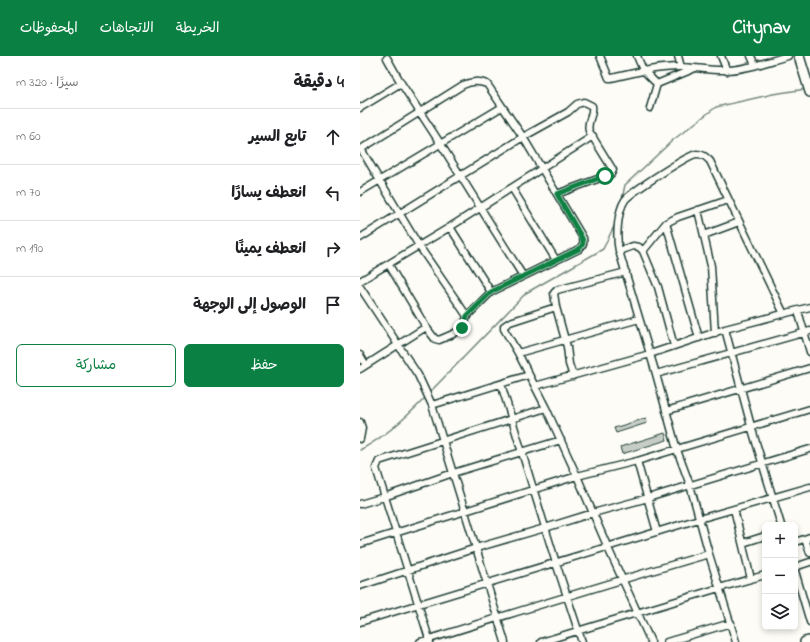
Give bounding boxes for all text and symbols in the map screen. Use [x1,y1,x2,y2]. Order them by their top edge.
text: Citynav [732,15,790,42]
text: المحفوظات [20,18,78,39]
text: الاتجاهات [100,18,154,39]
text: الخريطة [176,18,219,39]
text: 4 دقيقة [294,70,344,95]
text: سيرًا · 320 m [16,73,79,92]
text: تابع السير [249,126,306,148]
icon: ahead [322,126,344,148]
text: 60 m [16,127,41,146]
route start [596,167,614,185]
text: انعطف يسارًا [231,182,306,204]
icon: left [322,182,344,204]
text: 70 m [16,183,40,202]
text: انعطف يمينًا [235,238,306,260]
icon: right [322,238,344,260]
text: 190 m [16,239,43,258]
text: الوصول إلى الوجهة [193,294,306,316]
icon: arrive [322,294,344,316]
route end [453,319,471,337]
button: مشاركة [16,344,176,387]
button: حفظ [184,344,344,387]
map controls [762,522,798,630]
button: + [762,522,798,558]
button: − [762,558,798,594]
button: layers [762,594,798,630]

